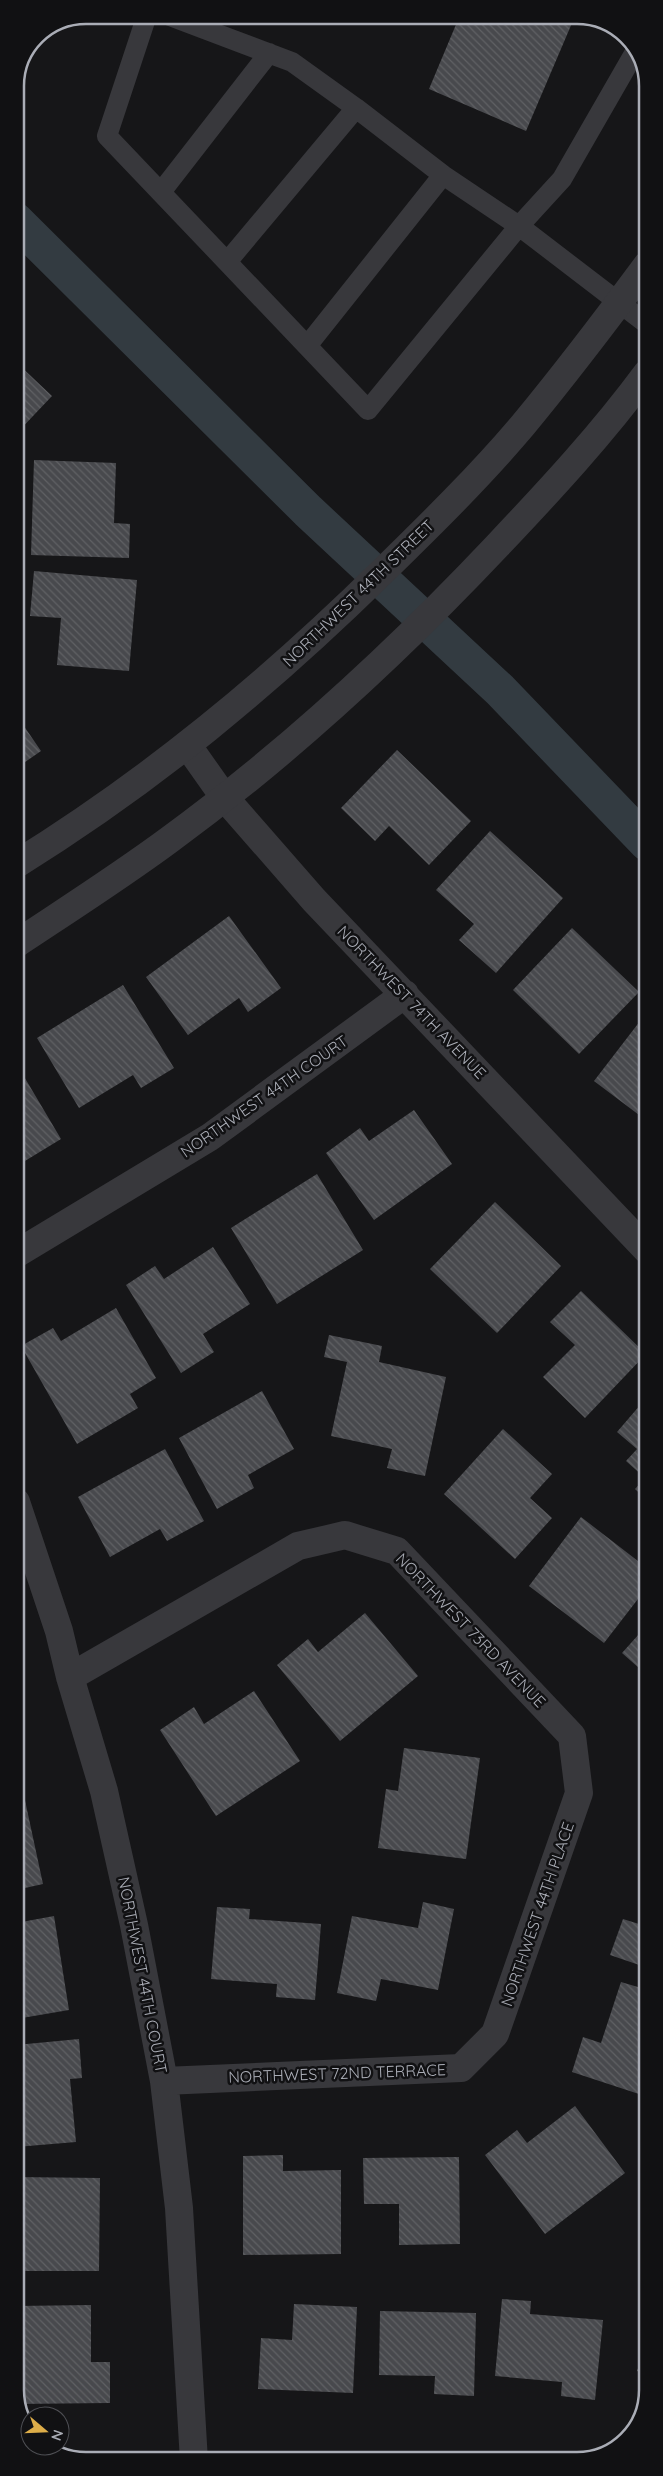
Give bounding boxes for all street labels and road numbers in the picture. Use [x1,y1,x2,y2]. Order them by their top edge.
street label: NORTHWEST 44TH STREET [278,515,438,671]
street label: NORTHWEST 74TH AVENUE [333,921,491,1083]
street label: NORTHWEST 44TH COURT [176,1030,352,1161]
street label: NORTHWEST 73RD AVENUE [392,1549,550,1711]
street label: NORTHWEST 44TH PLACE [496,1819,578,2009]
street label: NORTHWEST 44TH COURT [114,1875,172,2075]
street label: NORTHWEST 72ND TERRACE [228,2059,446,2087]

